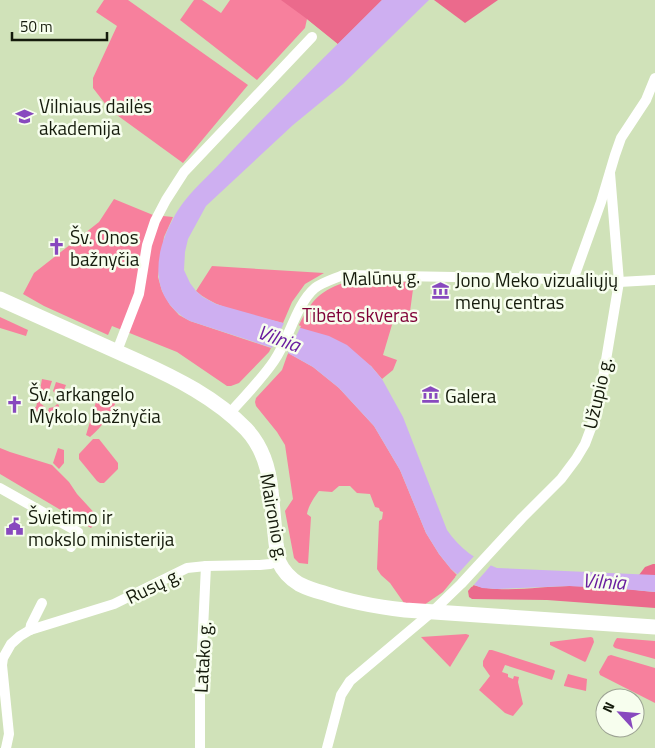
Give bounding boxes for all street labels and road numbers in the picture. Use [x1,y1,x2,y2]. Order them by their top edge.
street label: Malūnų g. [341,261,421,293]
street label: Užupio g. [575,354,619,432]
street label: Maironio g. [253,471,297,563]
street label: Rusų g. [120,559,186,611]
street label: Latako g. [186,620,218,694]

